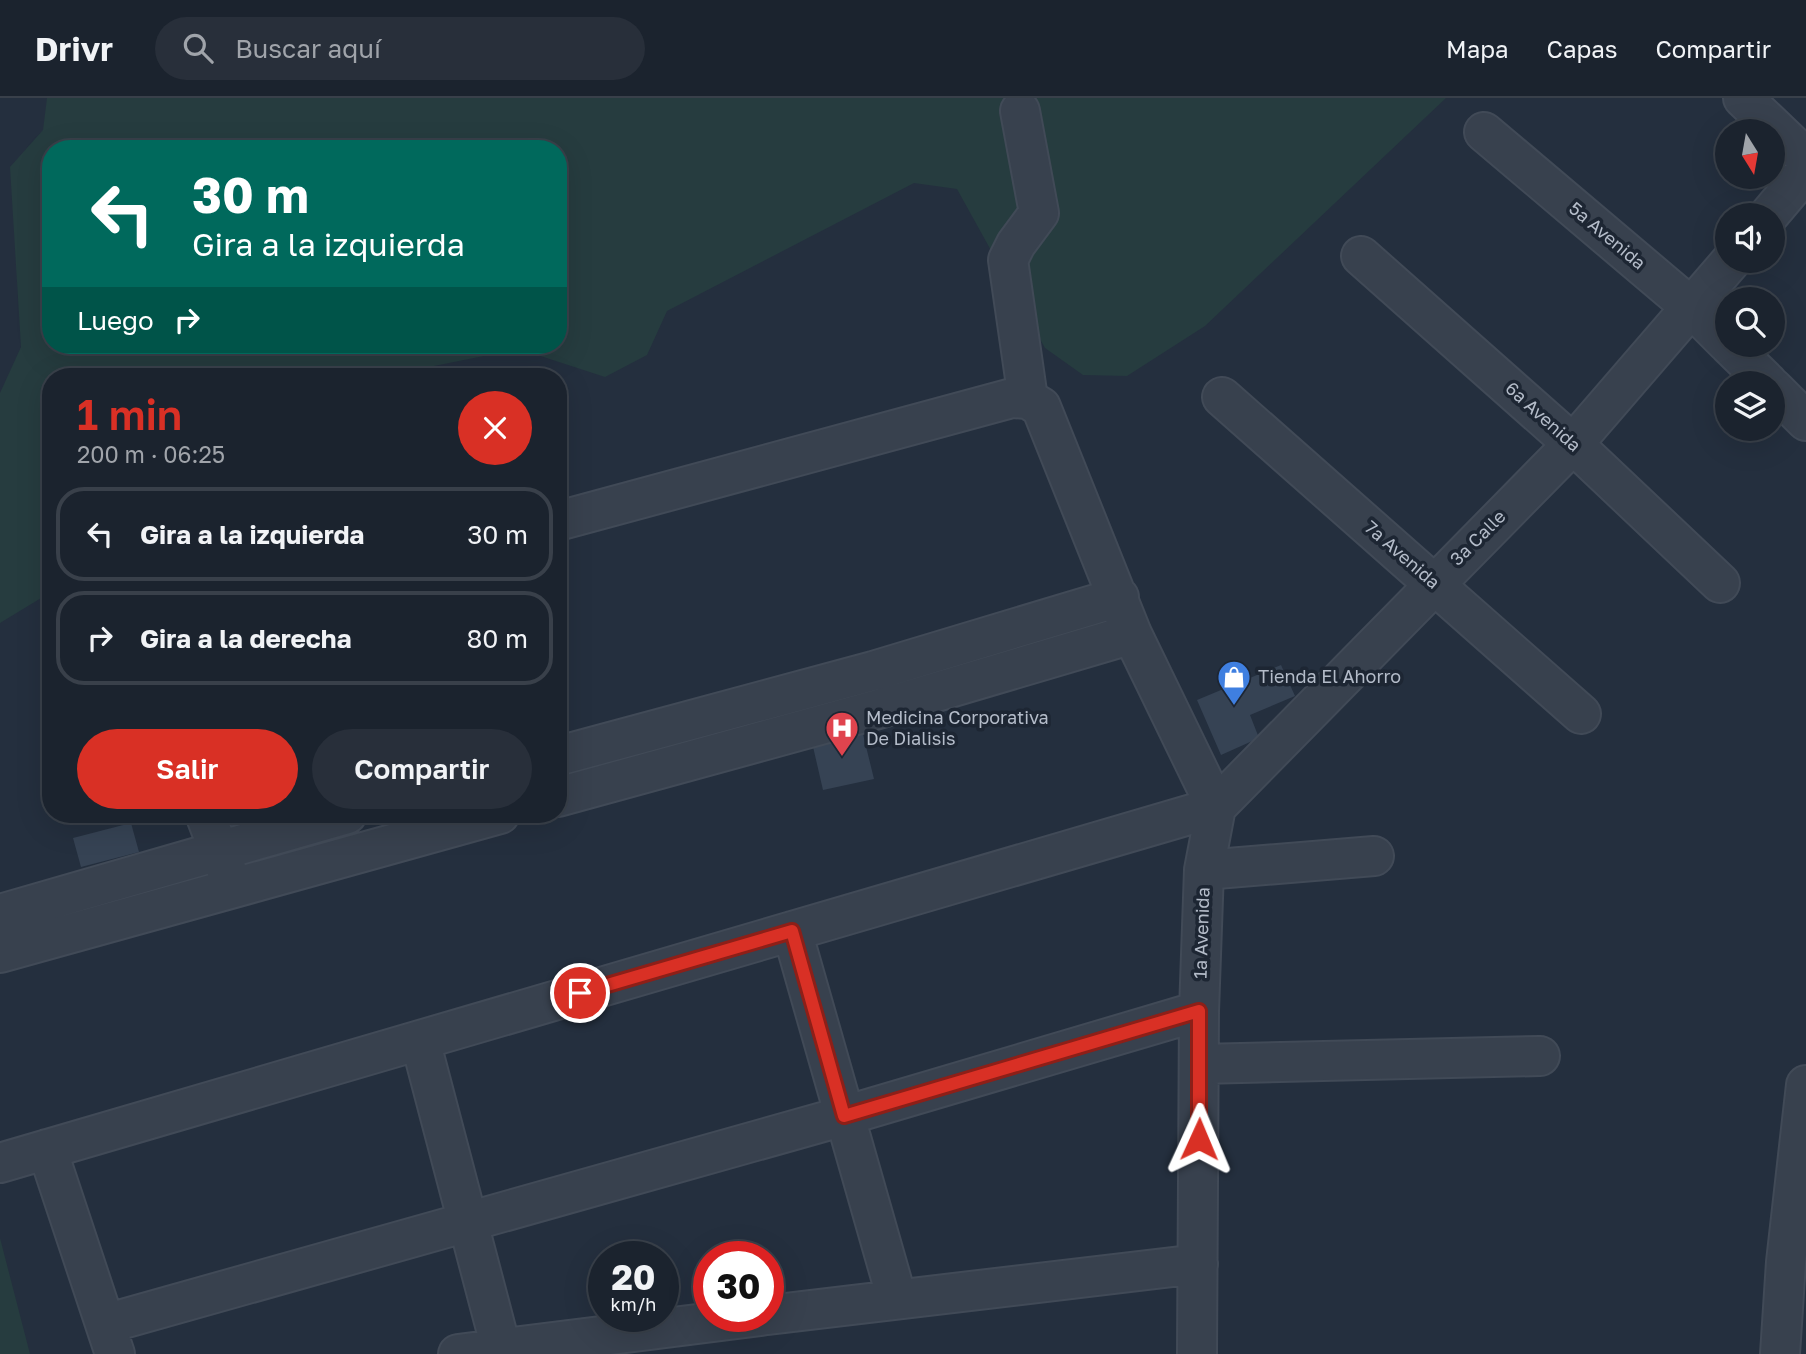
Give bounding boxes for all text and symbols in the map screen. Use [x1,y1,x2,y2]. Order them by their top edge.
search box [155,17,645,80]
text: Drivr [35,29,113,68]
icon: search [179,29,217,67]
text: Buscar aquí [235,33,381,64]
text: Mapa [1446,34,1509,63]
text: Capas [1547,34,1617,63]
text: Compartir [1655,34,1771,63]
north arrow [1715,119,1785,189]
map controls [1715,119,1785,441]
text: 30 m [192,165,309,224]
icon: left [77,168,168,259]
street label: 5a Avenida [1565,197,1650,274]
button: sound [1715,203,1785,273]
text: Gira a la izquierda [192,225,465,263]
button: search [1715,287,1785,357]
icon: right [168,301,206,339]
text: Luego [77,305,154,336]
button: layers [1715,371,1785,441]
street label: 6a Avenida [1501,377,1586,456]
text: 1 min [77,389,182,439]
button: close [458,391,532,465]
text: 200 m · 06:25 [77,440,225,468]
street label: 3a Calle [1445,505,1510,570]
icon: left [81,515,119,553]
street label: 7a Avenida [1361,516,1445,593]
text: Gira a la izquierda [140,519,364,550]
text: 30 m [467,519,528,550]
icon: right [81,619,119,657]
text: Gira a la derecha [140,623,352,654]
text: 80 m [467,623,528,654]
shop icon: Tienda El Ahorro [1215,658,1253,707]
place label: Tienda El Ahorro [1258,665,1401,687]
place label: Medicina Corporativa De Dialisis [866,706,1049,749]
hospital icon: Medicina Corporativa De Dialisis [823,709,861,758]
button: Salir [77,729,298,809]
button: Compartir [312,729,532,809]
street label: 1a Avenida [1188,887,1214,979]
pin [550,963,610,1023]
icon: arrive [561,974,599,1012]
position arrow [1162,1102,1236,1176]
speed limit sign: 30 [693,1241,784,1332]
text: 20 [611,1256,656,1298]
text: km/h [611,1293,656,1315]

